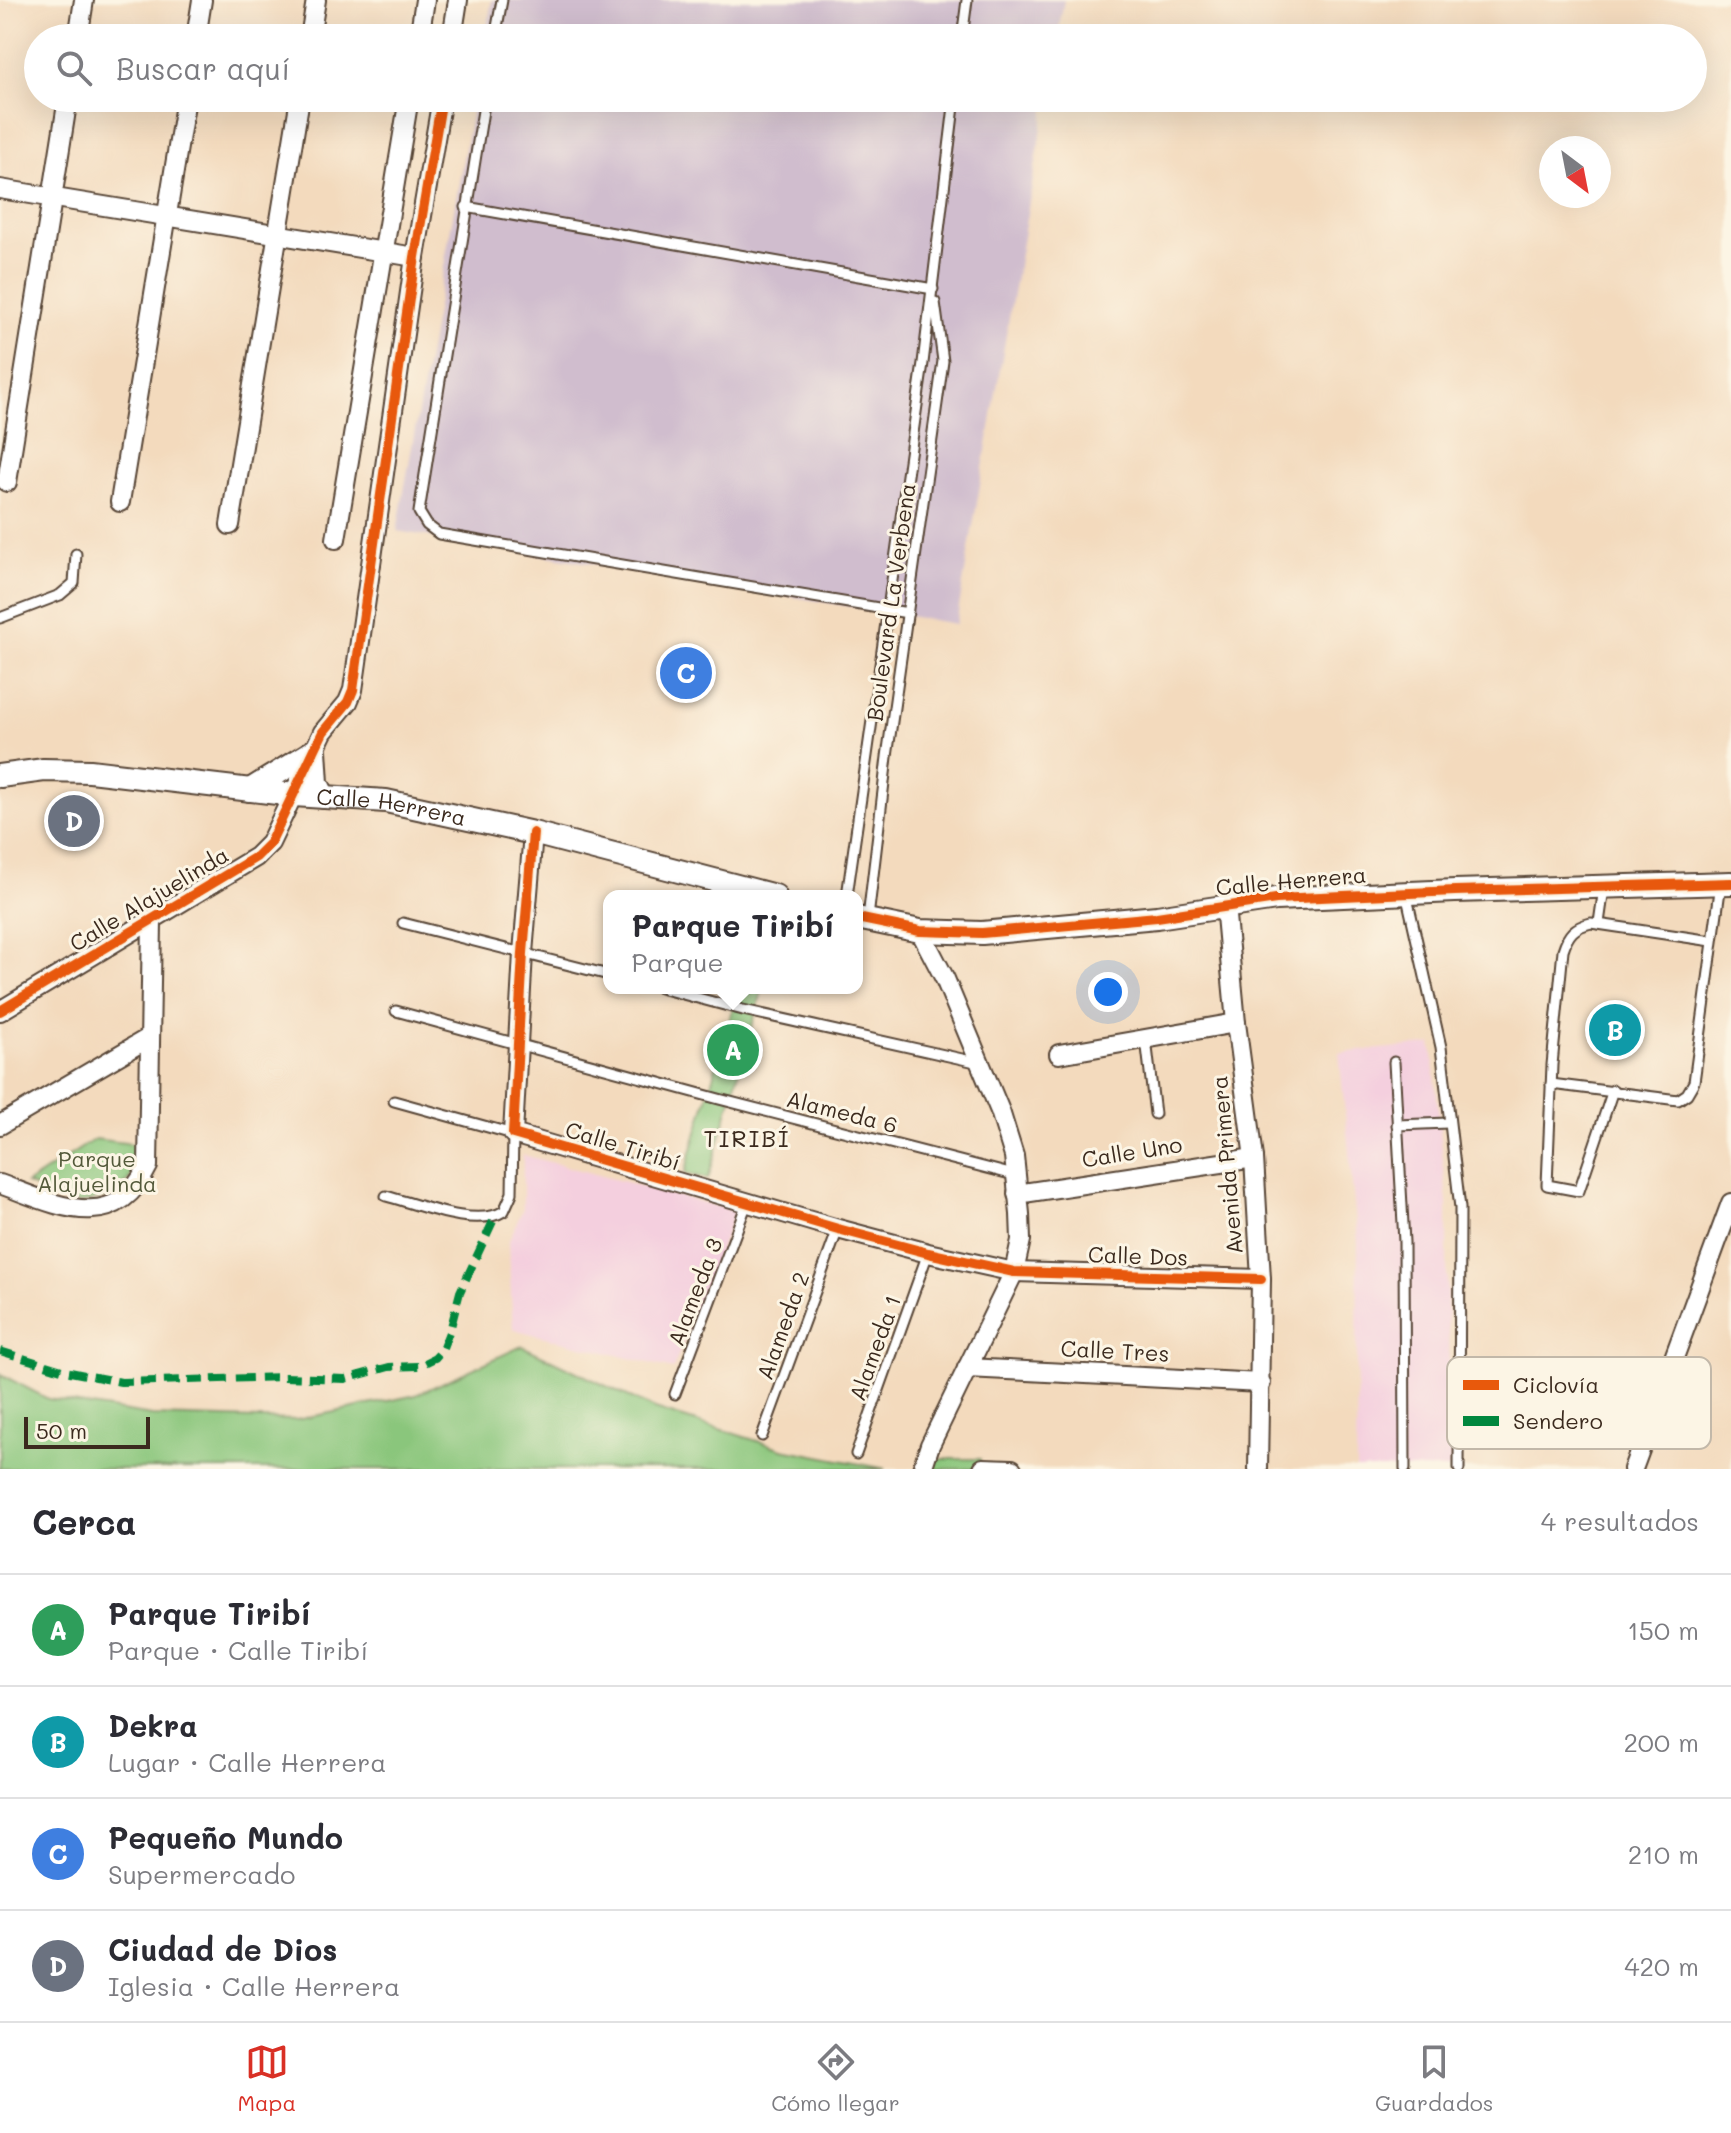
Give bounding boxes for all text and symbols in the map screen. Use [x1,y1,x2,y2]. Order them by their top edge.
search box [24,24,1707,112]
icon: search [52,46,96,90]
text: Buscar aquí [116,48,290,88]
north arrow [1539,136,1611,208]
street label: Boulevard La Verbena [859,481,922,723]
pin: C [660,643,712,703]
street label: Calle Herrera [316,782,469,832]
pin: D [48,791,100,851]
street label: Calle Alajuelinda [64,840,234,958]
street label: Calle Herrera [1215,859,1367,902]
popup [603,890,863,994]
text: Parque Tiribí [632,905,834,945]
text: Parque [632,945,724,979]
your location [1088,972,1128,1012]
pin: B [1589,1000,1641,1060]
pin: A [707,1020,759,1080]
street label: Avenida Primera [1204,1075,1249,1255]
street label: Alameda 6 [784,1084,901,1139]
street label: Calle Tiribí [562,1114,684,1177]
district label: TIRIBÍ [703,1122,791,1153]
street label: Calle Uno [1080,1129,1184,1174]
park label: Parque Alajuelinda [37,1144,157,1198]
street label: Alameda 3 [661,1234,728,1350]
street label: Calle Dos [1088,1239,1188,1272]
street label: Alameda 2 [750,1268,815,1384]
street label: Alameda 1 [842,1291,907,1405]
street label: Calle Tres [1060,1333,1170,1368]
legend [1447,1357,1711,1449]
text: Ciclovía [1513,1370,1599,1399]
text: Sendero [1513,1406,1603,1435]
scale bar [24,1413,150,1449]
text: 50 m [36,1416,87,1445]
text: Cerca [32,1499,136,1544]
text: 4 resultados [1541,1504,1699,1538]
text: Parque Tiribí [108,1593,311,1633]
text: A [49,1613,67,1647]
text: 150 m [1627,1613,1699,1647]
text: Parque · Calle Tiribí [108,1633,369,1667]
text: Dekra [108,1705,198,1745]
text: B [49,1725,67,1759]
text: 200 m [1623,1725,1699,1759]
text: Lugar · Calle Herrera [108,1745,387,1779]
text: Pequeño Mundo [108,1817,343,1857]
text: C [48,1837,68,1871]
text: 210 m [1628,1837,1699,1871]
text: Supermercado [108,1857,295,1891]
text: Ciudad de Dios [108,1929,337,1969]
text: D [49,1949,67,1983]
text: 420 m [1624,1949,1699,1983]
text: Iglesia · Calle Herrera [108,1969,400,2003]
tab: Mapa [238,2040,296,2117]
tab: Cómo llegar [771,2040,900,2117]
tab: Guardados [1375,2040,1493,2117]

